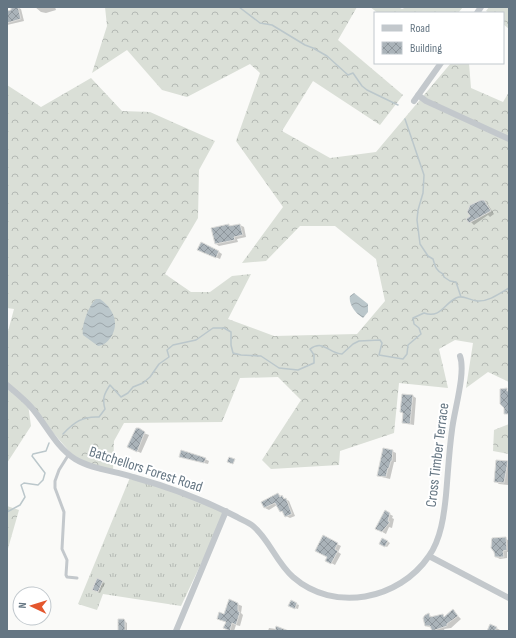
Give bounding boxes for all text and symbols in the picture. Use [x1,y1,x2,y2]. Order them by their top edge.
legend [374,12,504,64]
text: Road [410,21,430,36]
text: Building [410,41,442,56]
street label: Cross Timber Terrace [422,402,453,508]
street label: Batchellors Forest Road [87,442,205,497]
north arrow [12,586,52,626]
text: N [16,602,29,609]

